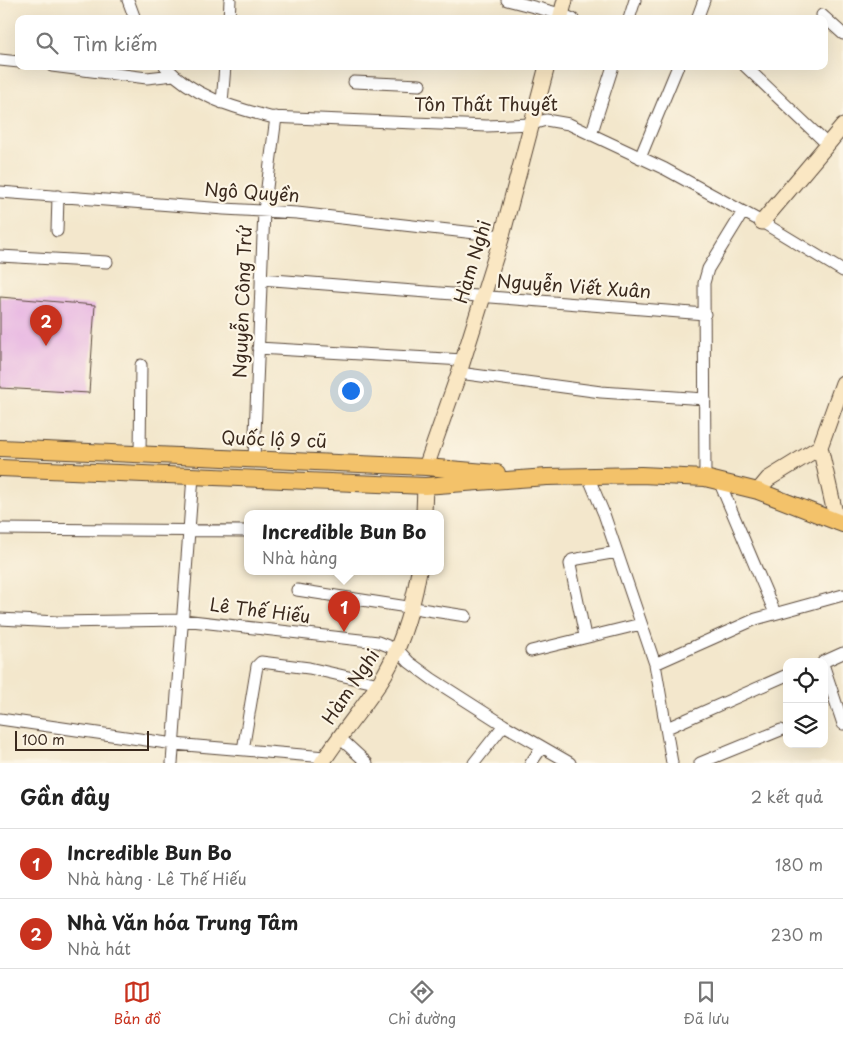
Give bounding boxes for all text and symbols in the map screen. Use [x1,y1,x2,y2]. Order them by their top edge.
search box [15,15,828,70]
icon: search [33,29,61,57]
text: Tìm kiếm [73,29,158,57]
street label: Tôn Thất Thuyết [414,90,558,117]
street label: Ngô Quyền [204,175,301,208]
street label: Hàm Nghi [446,217,497,307]
street label: Nguyễn Công Trứ [225,224,258,378]
street label: Nguyễn Viết Xuân [496,267,652,304]
pin: 2 [30,305,62,346]
your location [338,378,364,404]
street label: Quốc lộ 9 cũ [221,423,327,454]
popup [244,510,444,575]
text: Incredible Bun Bo [262,517,426,545]
text: Nhà hàng [262,545,338,569]
street label: Lê Thế Hiếu [208,590,312,629]
pin: 1 [328,591,360,632]
street label: Hàm Nghi [315,643,385,729]
map controls [783,658,828,748]
button: locate [783,658,828,703]
button: layers [783,703,828,748]
scale bar [15,728,149,751]
text: 100 m [22,729,65,750]
text: Gần đây [20,780,110,812]
text: 2 kết quả [751,784,823,808]
text: Incredible Bun Bo [67,838,232,866]
text: 1 [32,852,40,876]
text: 180 m [775,852,823,876]
text: Nhà hàng · Lê Thế Hiếu [67,866,247,890]
text: Nhà Văn hóa Trung Tâm [67,908,298,936]
text: 2 [30,922,42,946]
text: 230 m [771,922,823,946]
text: Nhà hát [67,936,131,960]
tab: Bản đồ [114,978,161,1029]
tab: Chỉ đường [388,978,456,1029]
tab: Đã lưu [684,978,729,1029]

